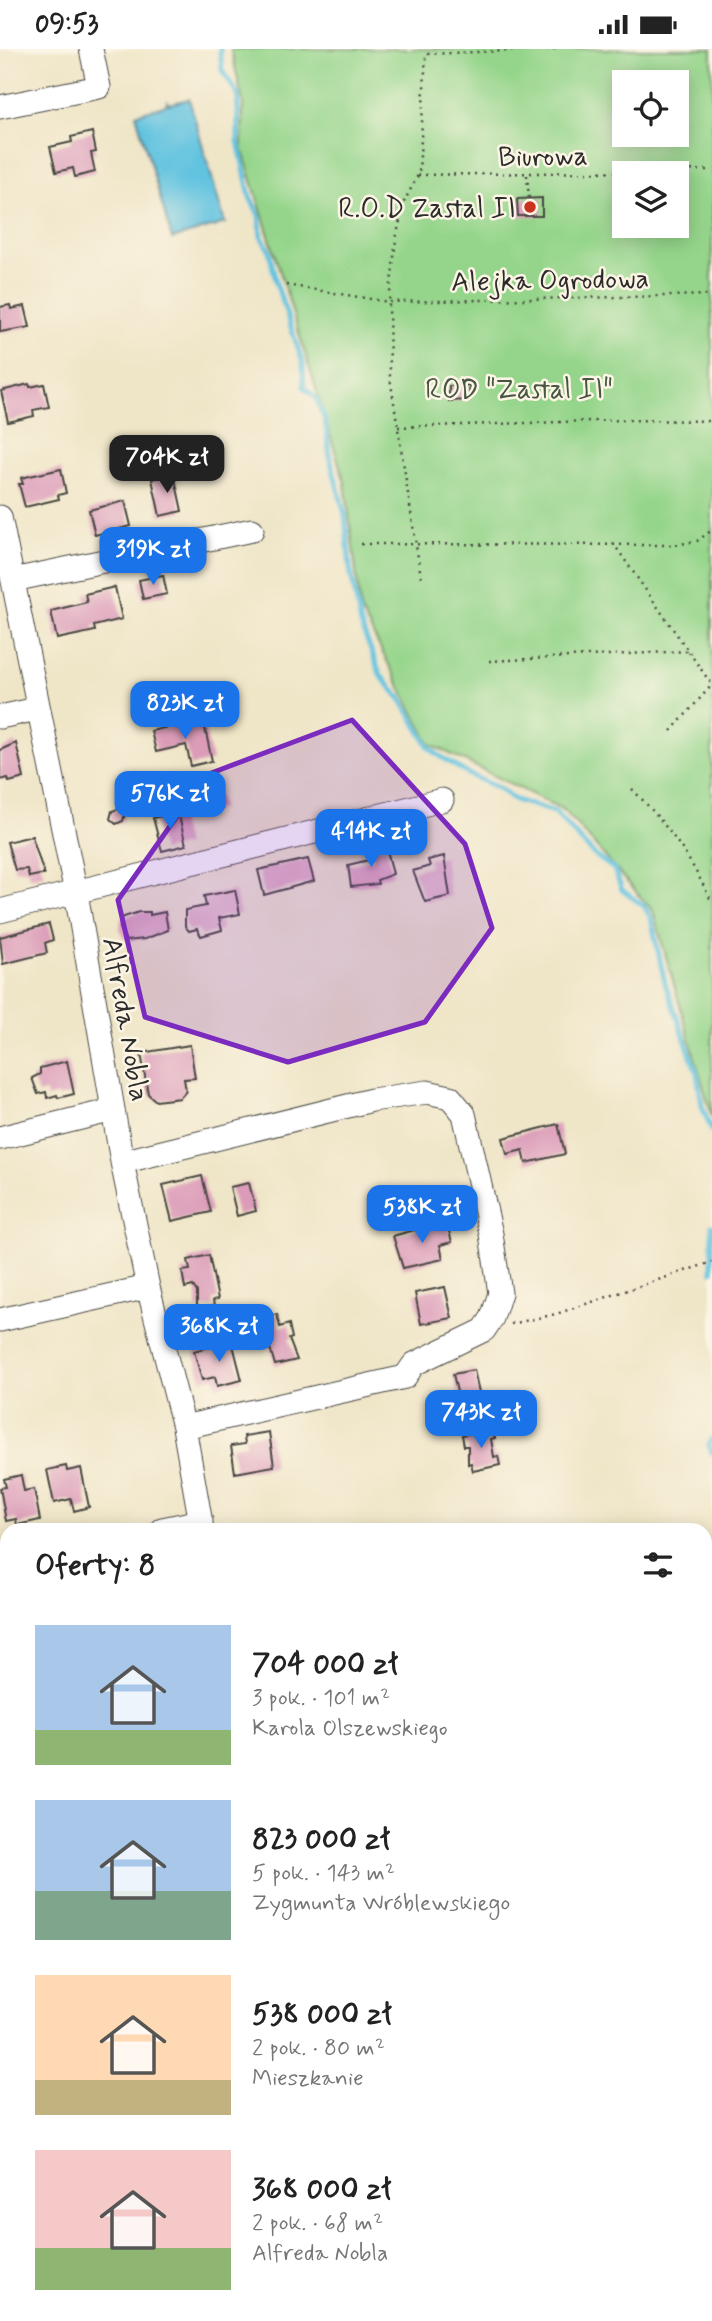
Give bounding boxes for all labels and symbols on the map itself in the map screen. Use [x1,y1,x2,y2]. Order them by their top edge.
street label: Biurowa [498,138,588,177]
place label: R.O.D Zastal II [338,191,516,228]
marker: R.O.D Zastal II [522,199,538,215]
street label: Alejka Ogrodowa [451,261,649,302]
park label: ROD "Zastal II" [425,372,613,409]
pin: 704K zł [102,435,232,495]
pin: 319K zł [88,527,218,587]
pin: 823K zł [120,681,250,741]
pin: 576K zł [105,771,235,831]
pin: 414K zł [306,809,436,869]
street label: Alfreda Nobla [92,934,157,1104]
pin: 538K zł [357,1185,487,1245]
pin: 368K zł [154,1305,284,1364]
pin: 743K zł [416,1391,546,1450]

